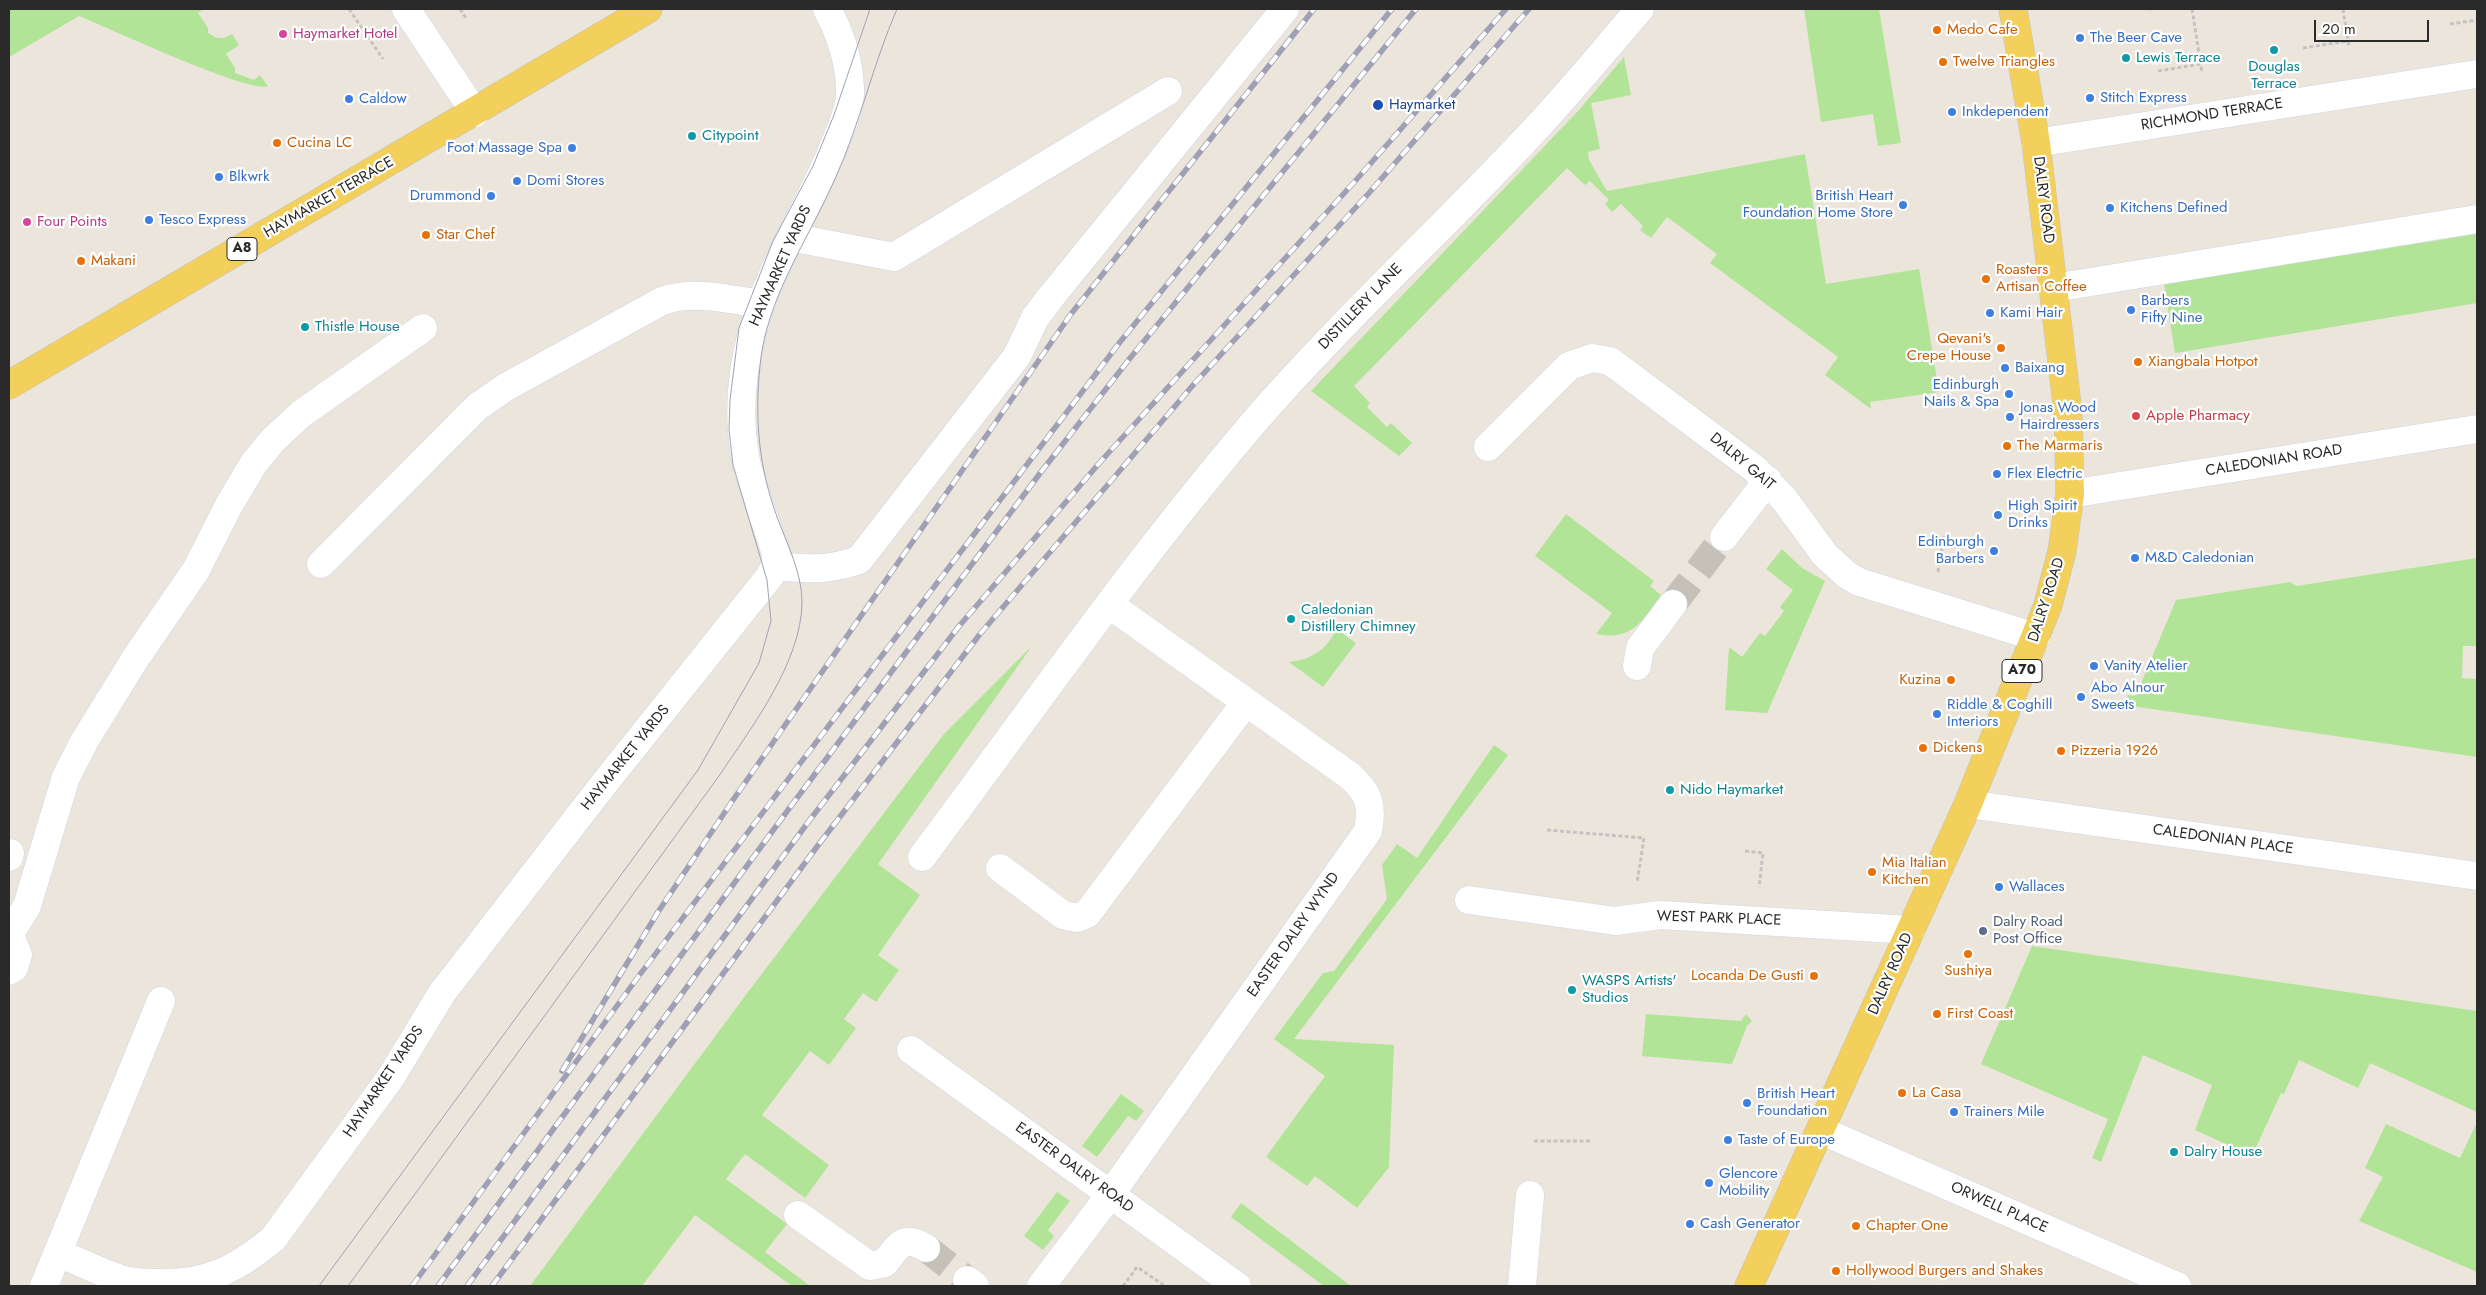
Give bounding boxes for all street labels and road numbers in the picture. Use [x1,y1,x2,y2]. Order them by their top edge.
street label: RICHMOND TERRACE [2140,95,2284,135]
street label: HAYMARKET TERRACE [261,154,397,242]
street label: DALRY ROAD [2029,155,2057,245]
street label: HAYMARKET YARDS [746,203,816,329]
road number: A8 [227,238,257,260]
street label: DISTILLERY LANE [1315,260,1407,354]
street label: DALRY GAIT [1706,430,1778,494]
street label: CALEDONIAN ROAD [2204,441,2344,481]
street label: DALRY ROAD [2025,556,2069,644]
road number: A70 [2002,659,2042,682]
street label: HAYMARKET YARDS [578,702,674,814]
street label: CALEDONIAN PLACE [2152,821,2294,859]
street label: EASTER DALRY WYND [1244,869,1344,1001]
street label: WEST PARK PLACE [1656,908,1782,930]
street label: DALRY ROAD [1865,930,1917,1018]
street label: HAYMARKET YARDS [340,1023,428,1141]
street label: EASTER DALRY ROAD [1011,1119,1137,1217]
street label: ORWELL PLACE [1947,1178,2051,1238]

